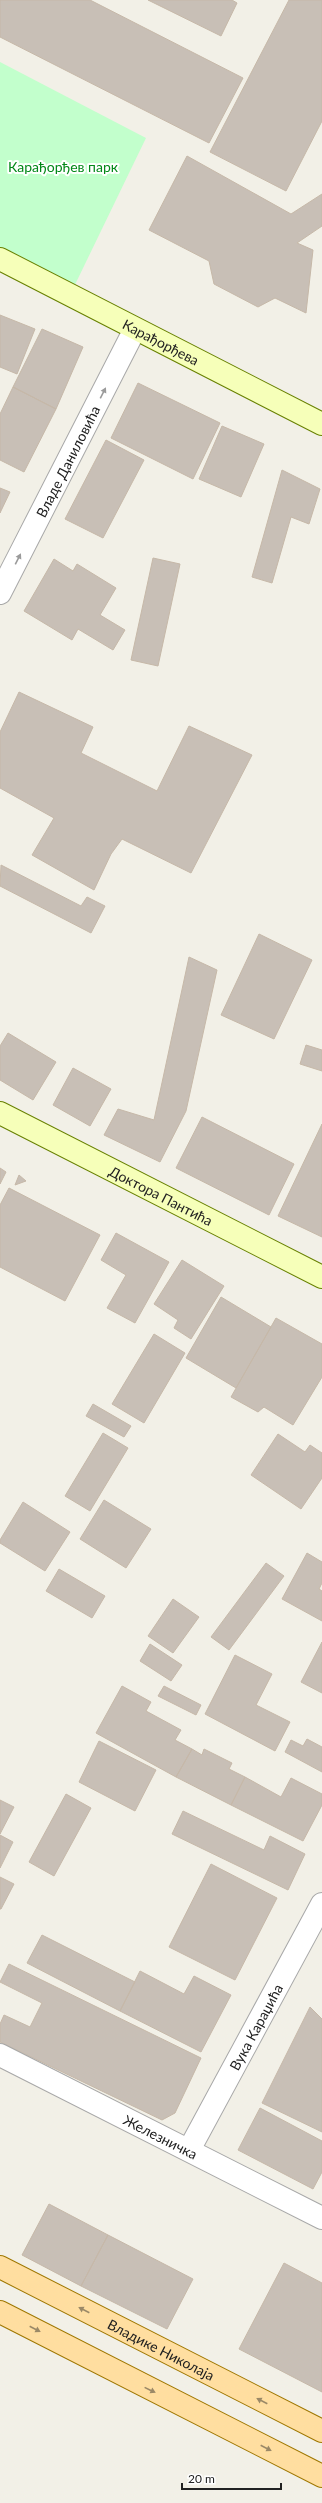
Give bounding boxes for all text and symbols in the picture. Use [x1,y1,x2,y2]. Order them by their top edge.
park label: Карађорђев парк [8,158,119,175]
street label: Карађорђева [120,315,202,368]
one-way arrow [100,387,106,399]
street label: Владе Даниловића [32,402,103,520]
one-way arrow [15,553,21,564]
street label: Доктора Пантића [107,1162,216,1229]
street label: Вука Караџића [225,1981,286,2073]
street label: Железничка [121,2110,200,2162]
one-way arrow [78,2307,90,2314]
street label: Владике Николаја [105,2315,218,2383]
one-way arrow [29,2326,41,2332]
one-way arrow [144,2387,156,2393]
one-way arrow [256,2398,268,2404]
one-way arrow [261,2445,272,2451]
scale bar [182,2465,281,2491]
text: 20 m [188,2471,215,2486]

